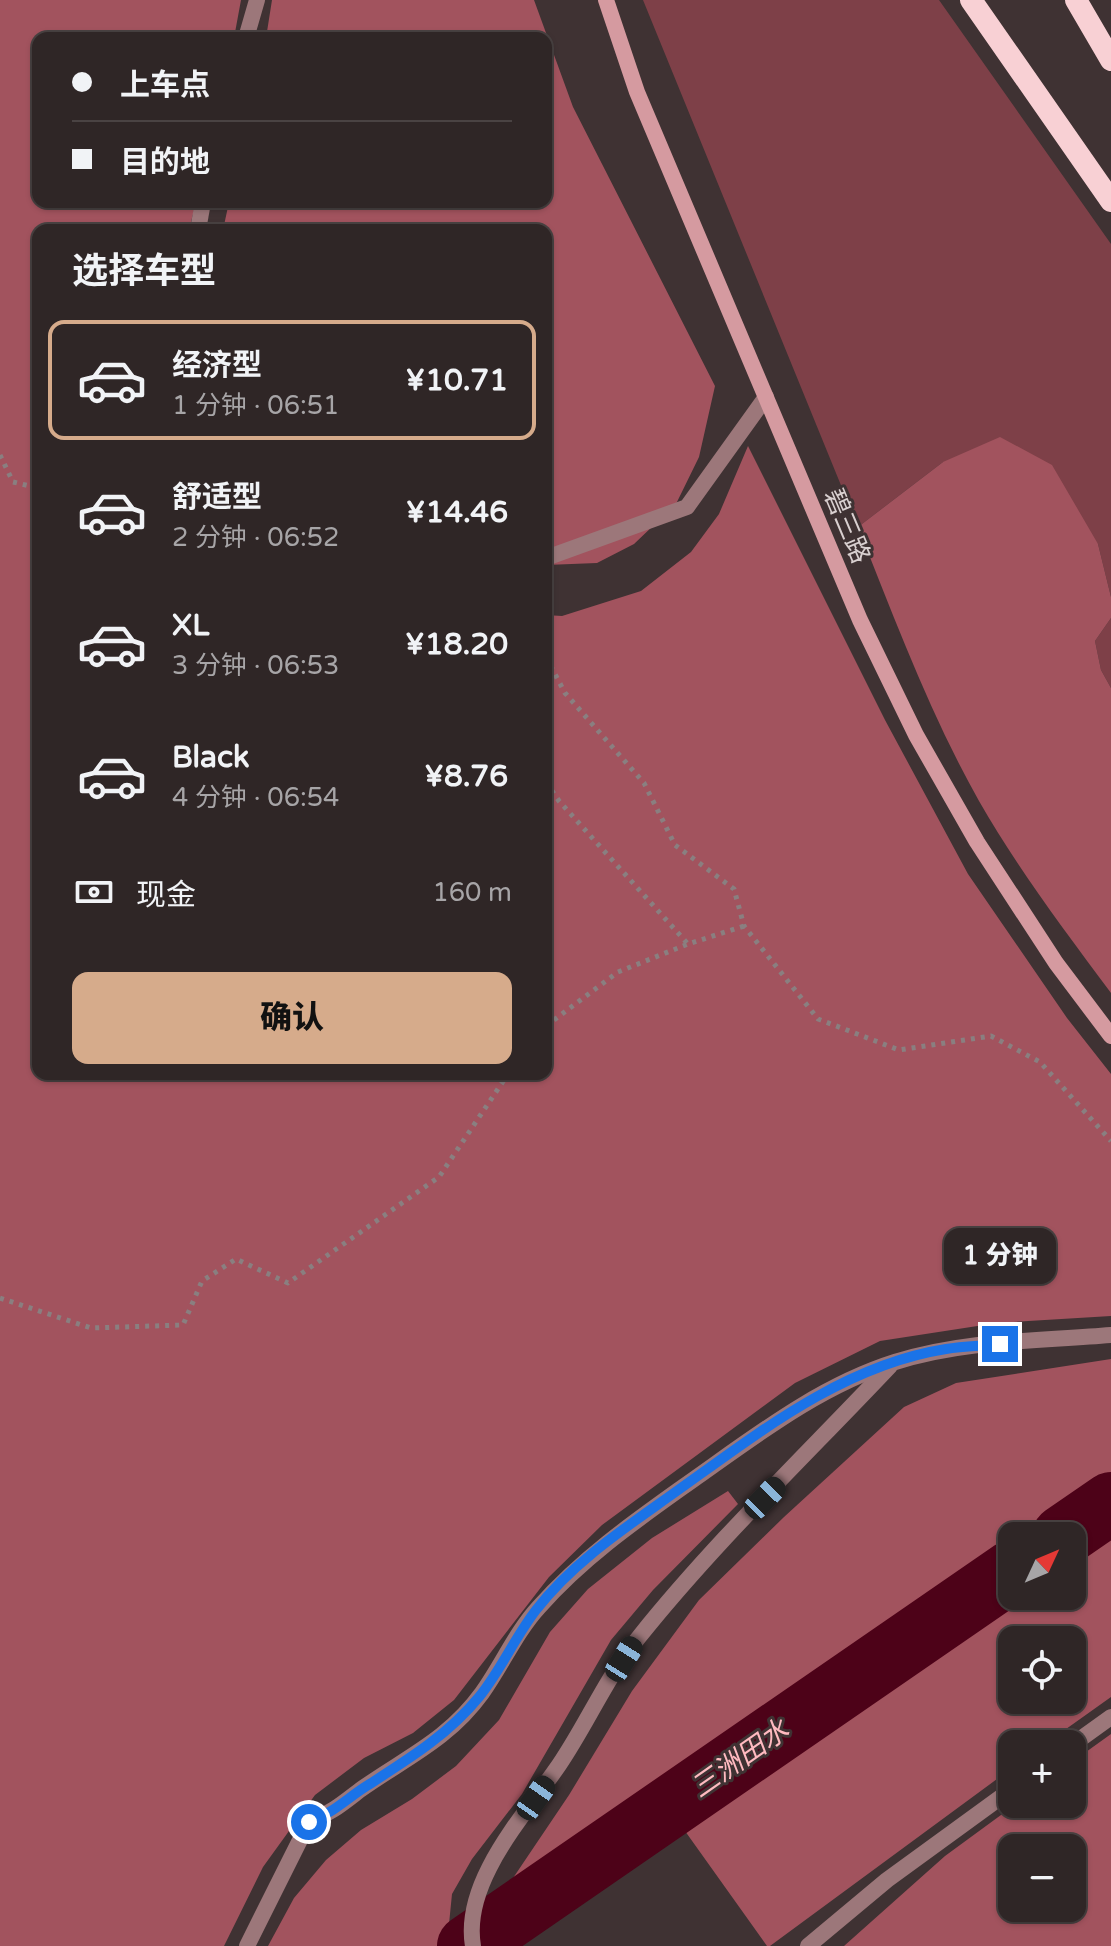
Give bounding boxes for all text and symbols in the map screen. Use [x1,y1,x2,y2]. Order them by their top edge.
text: 上车点 [120,67,210,104]
text: 目的地 [120,144,210,181]
text: 选择车型 [72,250,216,293]
icon: car [76,344,148,416]
text: 经济型 [172,347,262,384]
text: ¥10.71 [405,362,508,399]
text: 1 分钟 · 06:51 [172,390,339,421]
icon: car [76,476,148,548]
text: 舒适型 [172,479,262,516]
street label: 碧三路 [817,484,877,568]
text: ¥14.46 [406,494,508,531]
text: 2 分钟 · 06:52 [172,522,339,553]
text: XL [172,607,209,644]
icon: car [76,608,148,680]
text: ¥18.20 [405,626,508,663]
text: 3 分钟 · 06:53 [172,650,339,681]
text: Black [172,739,249,776]
icon: car [76,740,148,812]
text: ¥8.76 [424,758,508,795]
text: 4 分钟 · 06:54 [172,782,339,813]
icon: cash [72,870,116,914]
text: 现金 [136,877,196,914]
text: 160 m [432,877,512,908]
button: 确认 [72,972,512,1064]
callout: 1 分钟 [944,1228,1056,1284]
text: 1 分钟 [962,1240,1038,1271]
route end [982,1326,1018,1362]
car [740,1472,790,1524]
north arrow [998,1522,1086,1610]
map controls [998,1522,1086,1922]
button: locate [998,1626,1086,1714]
car [601,1632,647,1686]
water label: 三洲田水 [684,1712,797,1805]
button: + [998,1730,1086,1818]
car [512,1771,560,1825]
route start [291,1804,327,1840]
button: − [998,1834,1086,1922]

